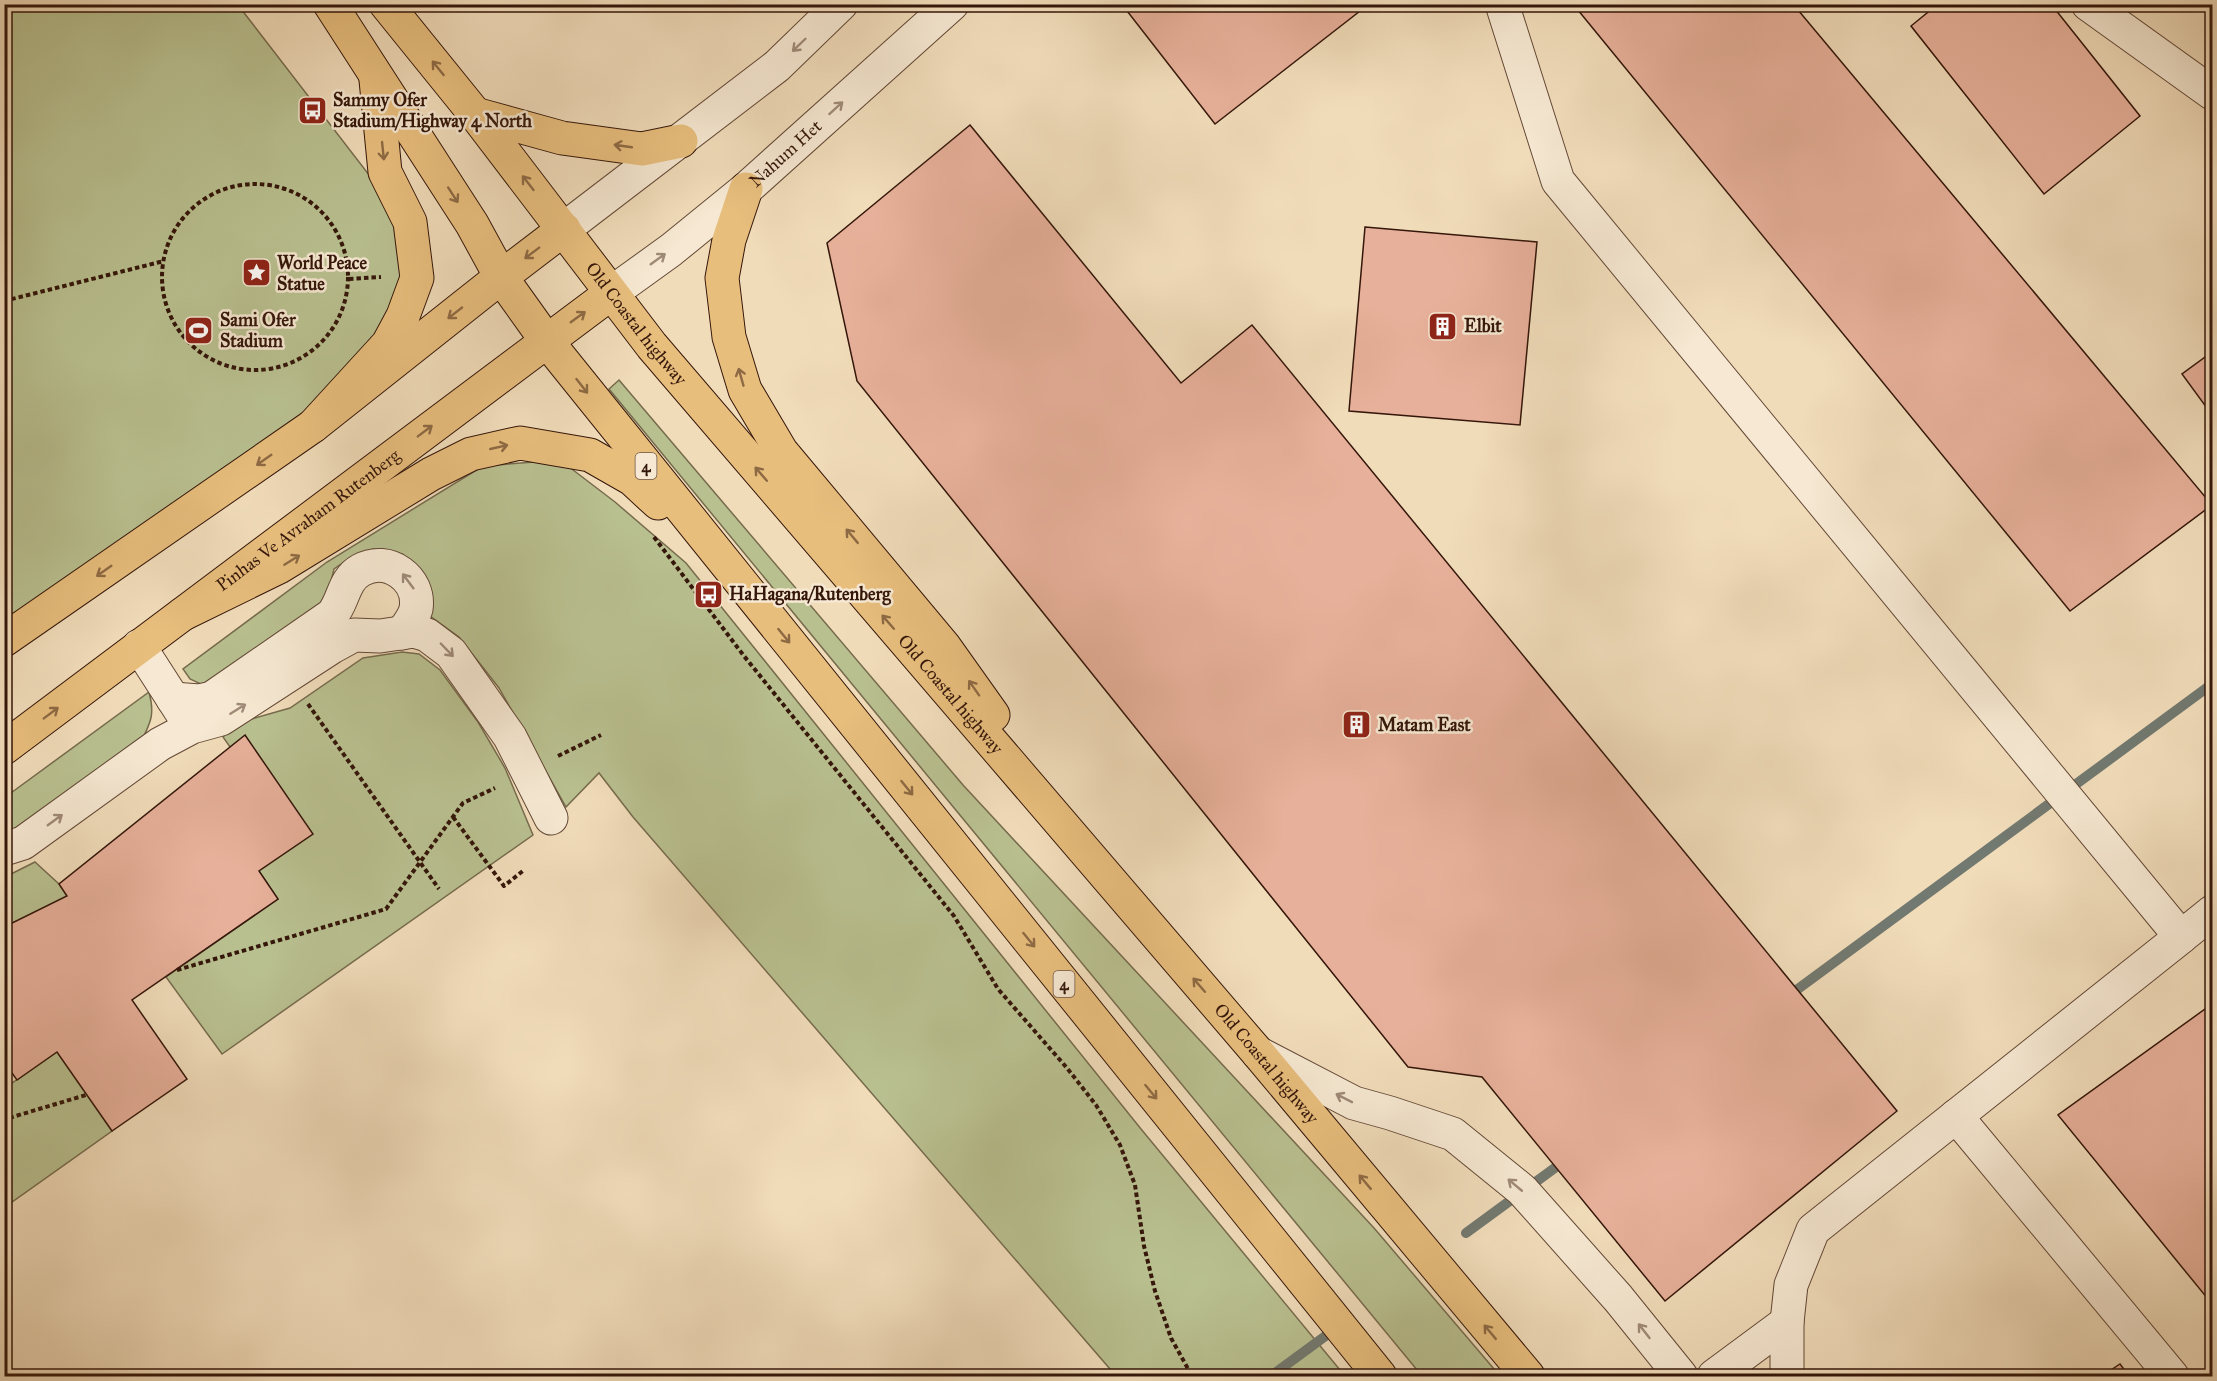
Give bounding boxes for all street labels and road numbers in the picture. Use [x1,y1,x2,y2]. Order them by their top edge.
street label: Nahum Het [745,115,827,192]
street label: Old Coastal highway [581,258,692,390]
street label: Pinhas Ve Avraham Rutenberg [212,444,405,596]
road number: 4 [636,453,656,479]
street label: Old Coastal highway [893,630,1008,759]
road number: 4 [1054,971,1074,997]
street label: Old Coastal highway [1209,999,1324,1129]

